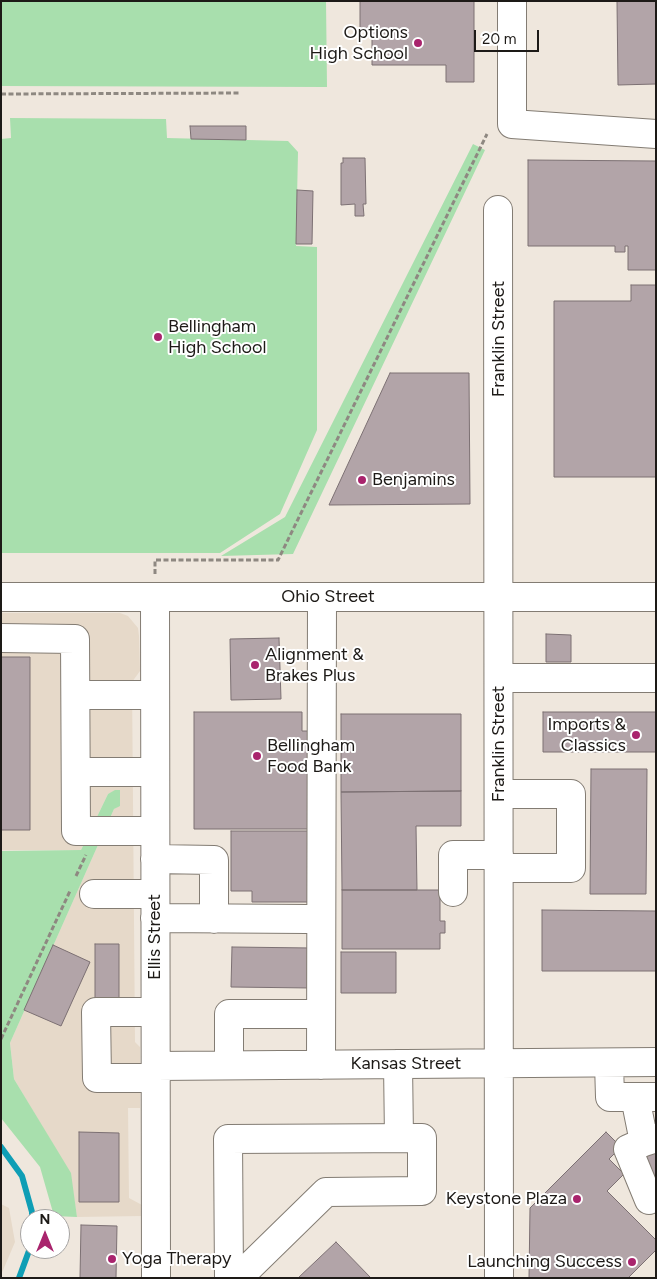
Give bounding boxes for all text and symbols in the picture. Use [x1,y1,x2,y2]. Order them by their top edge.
scale bar [477,20,542,52]
place label: Options High School [310,22,408,64]
text: 20 m [482,30,516,48]
marker: Options High School [412,37,424,49]
street label: Franklin Street [488,281,510,397]
place label: Bellingham High School [168,316,266,358]
marker: Bellingham High School [152,331,164,343]
place label: Benjamins [372,469,455,491]
marker: Benjamins [356,474,368,486]
street label: Ohio Street [281,586,375,608]
place label: Alignment & Brakes Plus [265,644,364,686]
marker: Alignment & Brakes Plus [249,659,261,671]
street label: Franklin Street [488,686,510,802]
place label: Imports & Classics [547,714,626,756]
marker: Imports & Classics [630,729,642,741]
place label: Bellingham Food Bank [267,735,355,778]
marker: Bellingham Food Bank [251,750,263,762]
street label: Ellis Street [144,894,166,980]
street label: Kansas Street [351,1053,461,1075]
place label: Keystone Plaza [446,1188,567,1210]
marker: Keystone Plaza [571,1193,583,1205]
north arrow [20,1209,70,1259]
text: N [40,1211,50,1228]
place label: Yoga Therapy [122,1248,231,1270]
place label: Launching Success [467,1251,622,1273]
marker: Yoga Therapy [106,1253,118,1265]
marker: Launching Success [626,1256,638,1268]

